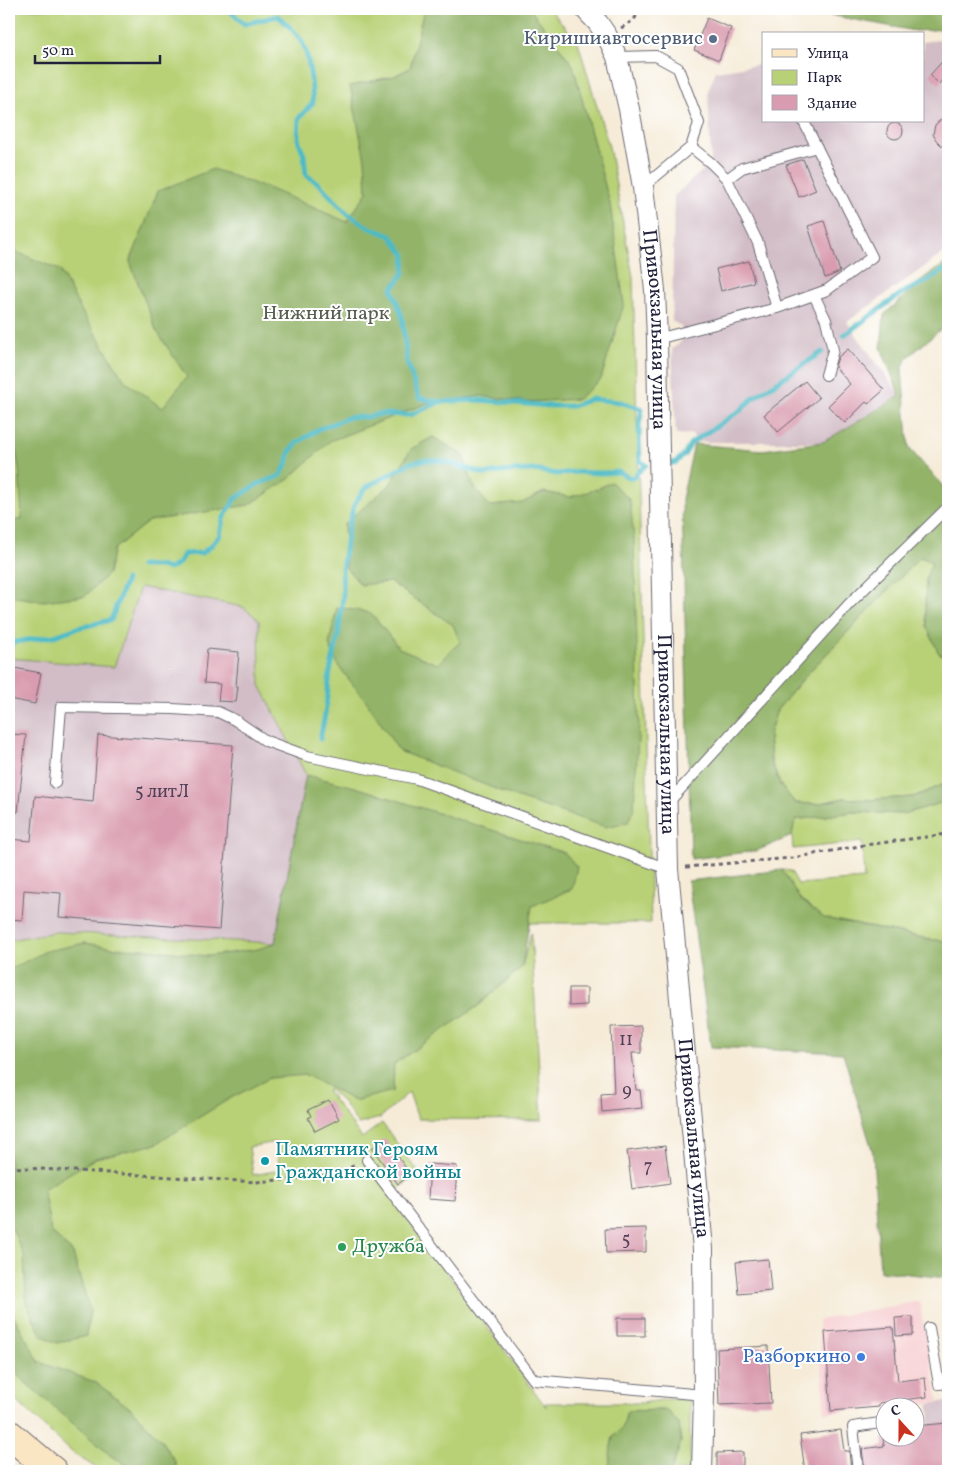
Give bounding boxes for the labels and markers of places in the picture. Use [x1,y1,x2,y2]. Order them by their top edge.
place label: Киришиавтосервис [524,25,703,53]
marker: Киришиавтосервис [707,33,719,45]
place label: Памятник Героям Гражданской войны [275,1136,461,1187]
marker: Памятник Героям Гражданской войны [259,1155,271,1167]
place label: Дружба [352,1233,425,1261]
marker: Дружба [336,1241,348,1253]
place label: Разборкино [742,1343,851,1371]
marker: Разборкино [855,1351,867,1363]

